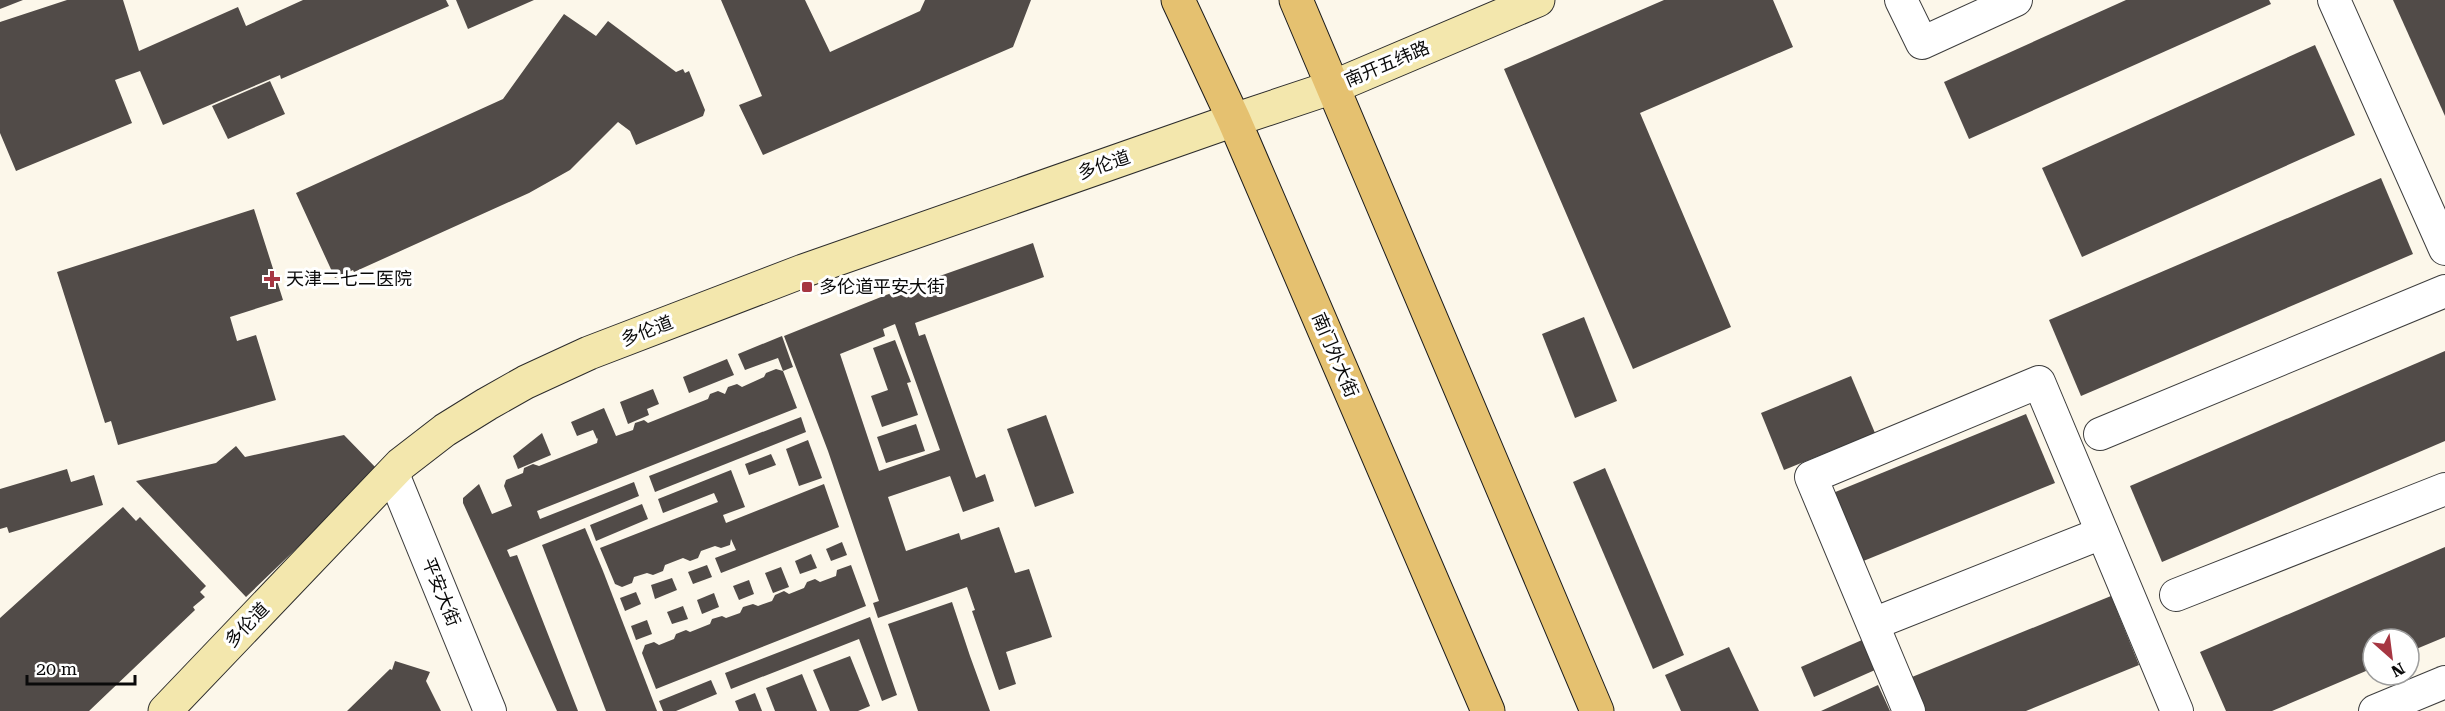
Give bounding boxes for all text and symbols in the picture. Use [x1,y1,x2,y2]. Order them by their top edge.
street label: 南开五纬路 [1341,36,1432,91]
street label: 多伦道 [1075,146,1133,183]
place label: 天津二七二医院 [286,268,412,289]
marker: 天津二七二医院 [263,270,281,288]
place label: 多伦道平安大街 [819,276,945,297]
marker: 多伦道平安大街 [800,280,814,294]
street label: 南门外大街 [1308,309,1363,400]
street label: 多伦道 [618,311,676,350]
street label: 平安大街 [418,555,465,629]
street label: 多伦道 [220,598,273,651]
north arrow [2361,627,2421,687]
scale bar [27,648,135,686]
text: 20 m [36,658,77,679]
text: N [2388,659,2408,681]

